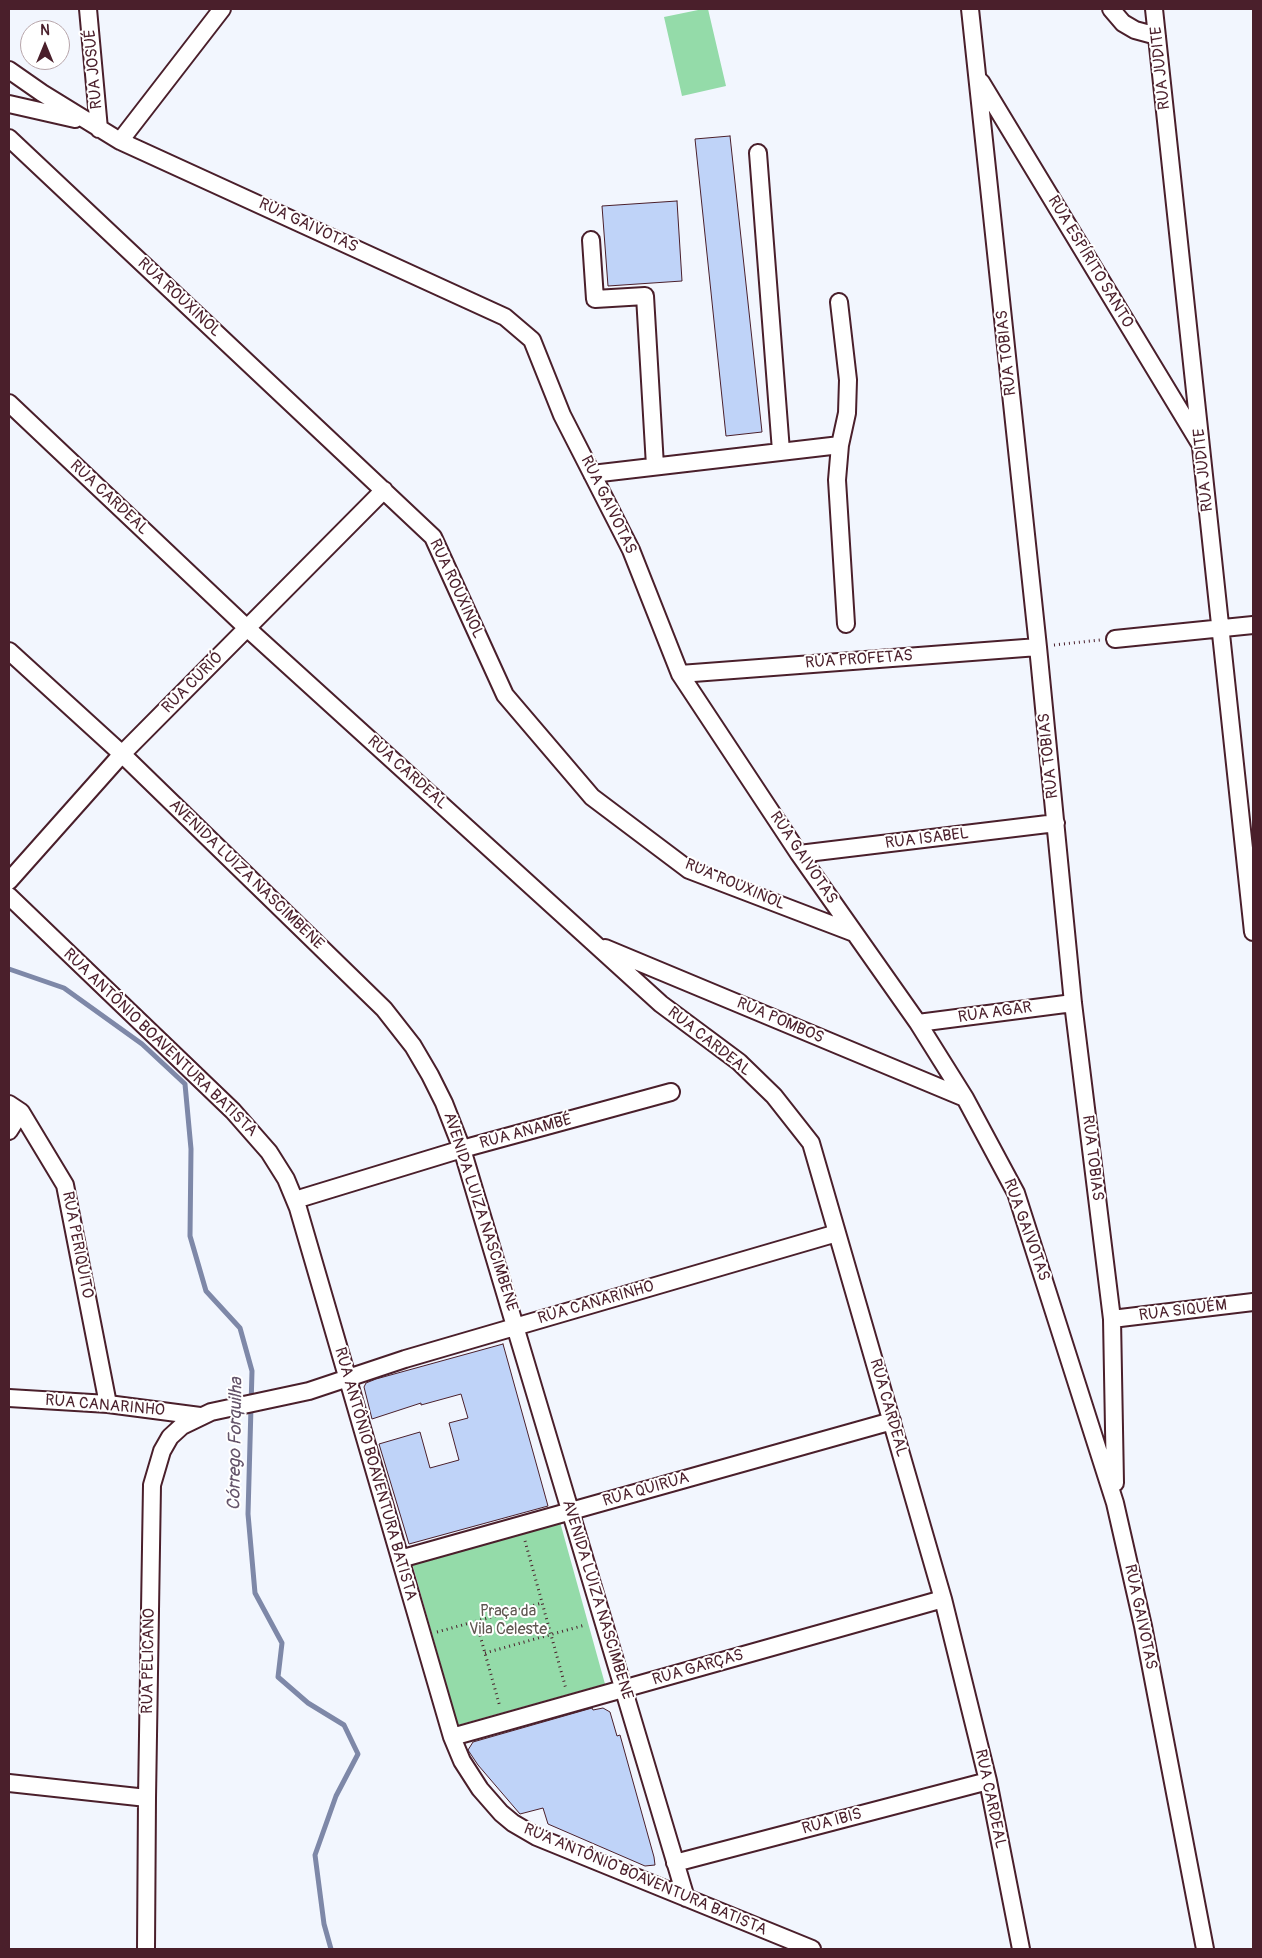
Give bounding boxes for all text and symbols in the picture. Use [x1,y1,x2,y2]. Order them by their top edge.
north arrow [20,20,70,70]
text: N [40,22,50,39]
street label: RUA JUDITE [1147,25,1175,111]
street label: RUA JOSUÉ [81,28,107,110]
street label: RUA ESPÍRITO SANTO [1043,193,1137,331]
street label: RUA GAIVOTAS [255,195,361,257]
street label: RUA ROUXINOL [133,254,225,342]
street label: RUA TOBIAS [993,309,1021,397]
street label: RUA JUDITE [1190,427,1218,513]
street label: RUA GAIVOTAS [576,453,640,557]
street label: RUA CARDEAL [66,457,152,539]
street label: RUA ROUXINOL [425,536,487,642]
street label: RUA PROFETAS [804,647,914,673]
street label: RUA CURIÓ [158,648,228,718]
street label: RUA TOBIAS [1035,712,1063,800]
street label: RUA CARDEAL [363,732,451,814]
street label: AVENIDA LUIZA NASCIMBENE [165,796,327,954]
street label: RUA GAIVOTAS [765,808,841,908]
street label: RUA ISABEL [884,824,970,854]
street label: RUA ROUXINOL [682,855,788,915]
street label: RUA ANTÔNIO BOAVENTURA BATISTA [59,945,261,1141]
street label: RUA POMBOS [734,994,826,1048]
street label: RUA AGAR [957,998,1033,1028]
street label: RUA CARDEAL [663,1003,755,1081]
street label: AVENIDA LUIZA NASCIMBENE [439,1110,521,1314]
street label: RUA ANAMBÉ [478,1110,574,1154]
street label: RUA TOBIAS [1077,1114,1107,1202]
street label: RUA GAIVOTAS [999,1176,1053,1284]
street label: RUA PERIQUITO [57,1190,97,1300]
street label: RUA CANARINHO [536,1277,656,1329]
street label: RUA SIQUÉM [1138,1296,1228,1326]
street label: RUA ANTÔNIO BOAVENTURA BATISTA [330,1345,420,1603]
street label: RUA CARDEAL [865,1357,911,1459]
water label: Córrego Forquilha [224,1377,248,1511]
street label: RUA CANARINHO [44,1391,166,1421]
street label: RUA QUIRUA [601,1469,691,1511]
street label: AVENIDA LUIZA NASCIMBENE [557,1498,637,1702]
street label: RUA GAIVOTAS [1119,1563,1161,1671]
park label: Praça da Vila Celeste [469,1602,547,1640]
street label: RUA PELICANO [138,1608,160,1714]
street label: RUA GARÇAS [650,1646,746,1690]
street label: RUA CARDEAL [970,1748,1010,1850]
street label: RUA IBIS [800,1805,864,1839]
street label: RUA ANTÔNIO BOAVENTURA BATISTA [520,1820,770,1940]

